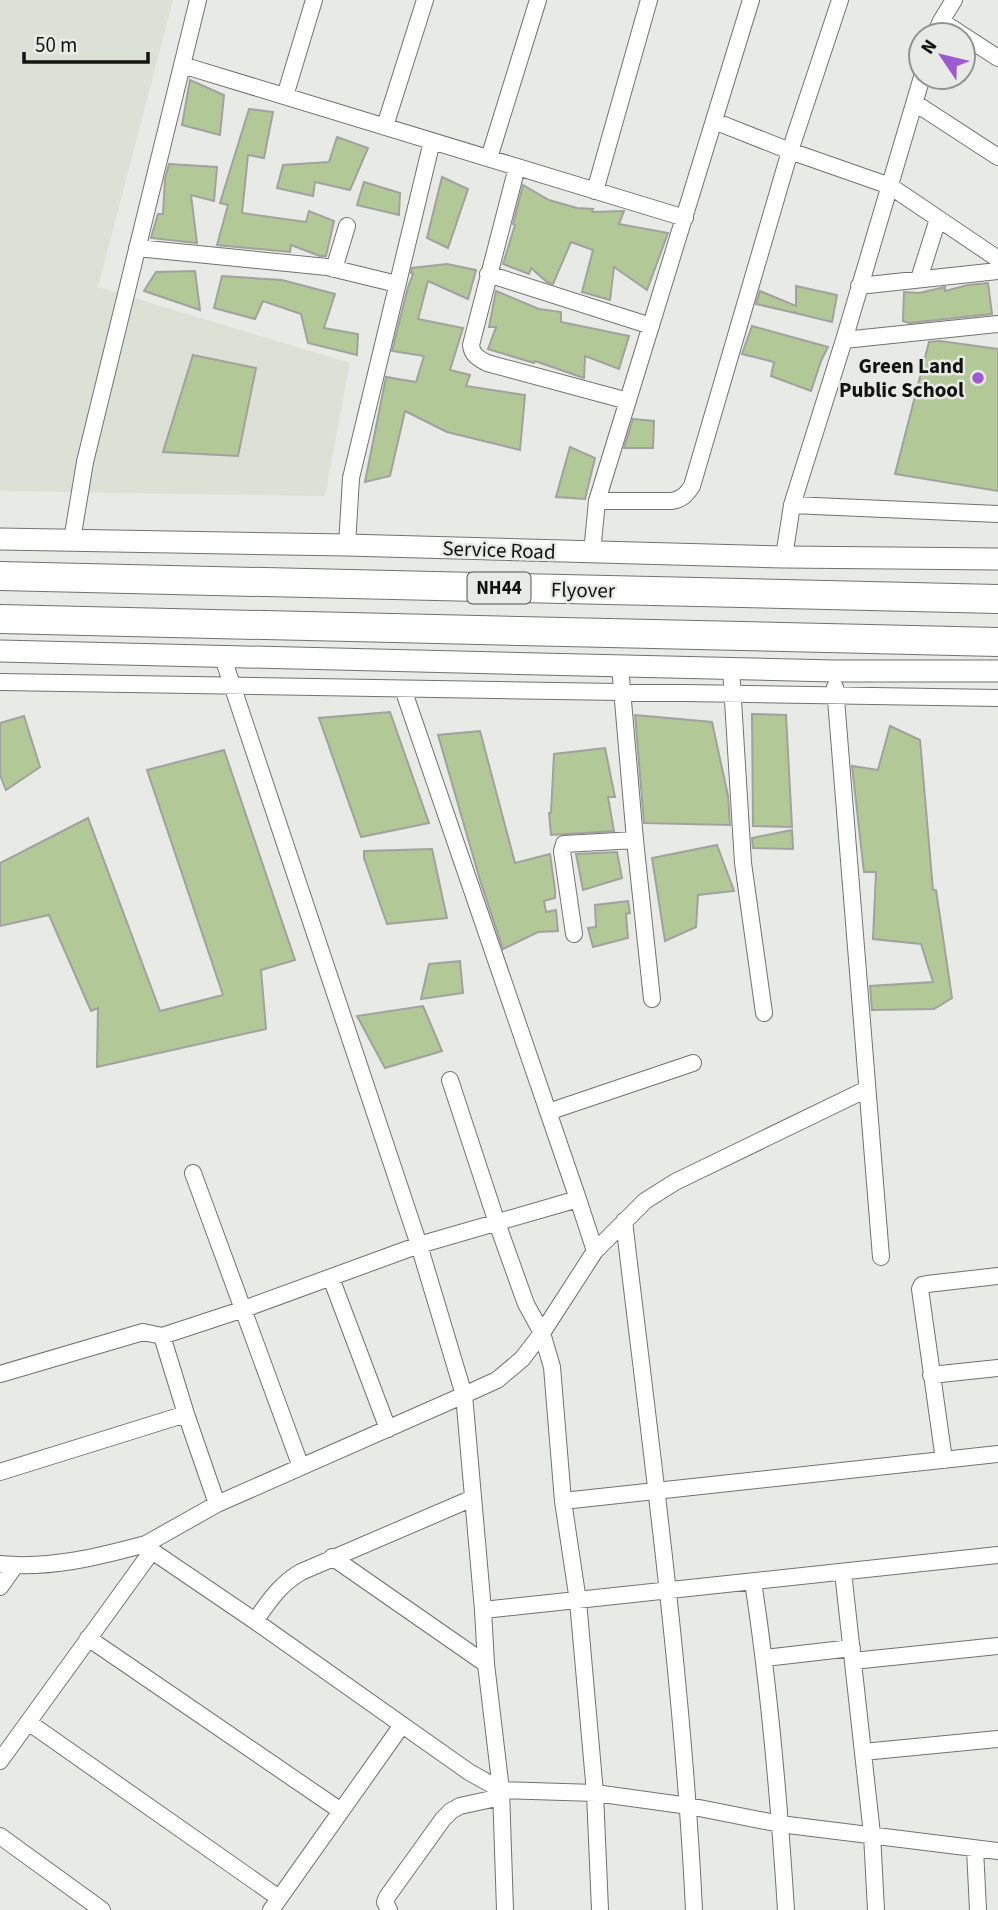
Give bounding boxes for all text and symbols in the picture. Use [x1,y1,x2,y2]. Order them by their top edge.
scale bar [24,21,149,65]
north arrow [907,21,977,91]
text: 50 m [35,30,77,60]
text: N [915,34,944,60]
place label: Green Land Public School [839,351,964,405]
marker: Green Land Public School [970,370,986,386]
street label: Service Road [442,533,556,567]
road number: NH44 [468,572,530,604]
street label: Flyover [551,574,616,606]

